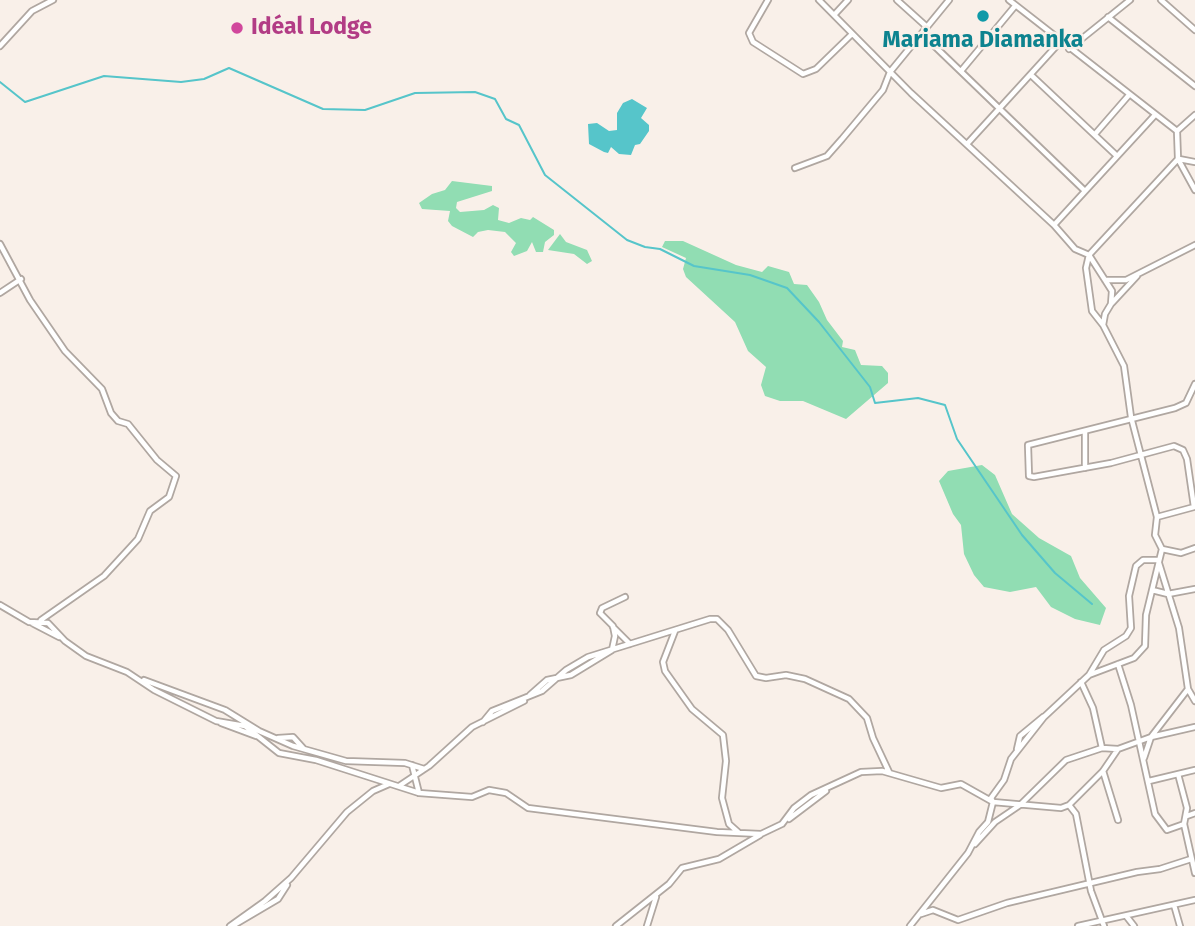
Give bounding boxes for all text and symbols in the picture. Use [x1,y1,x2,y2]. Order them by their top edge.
marker: Mariama Diamanka [975,8,991,24]
place label: Idéal Lodge [251,14,372,42]
marker: Idéal Lodge [229,20,245,36]
place label: Mariama Diamanka [883,27,1083,55]

